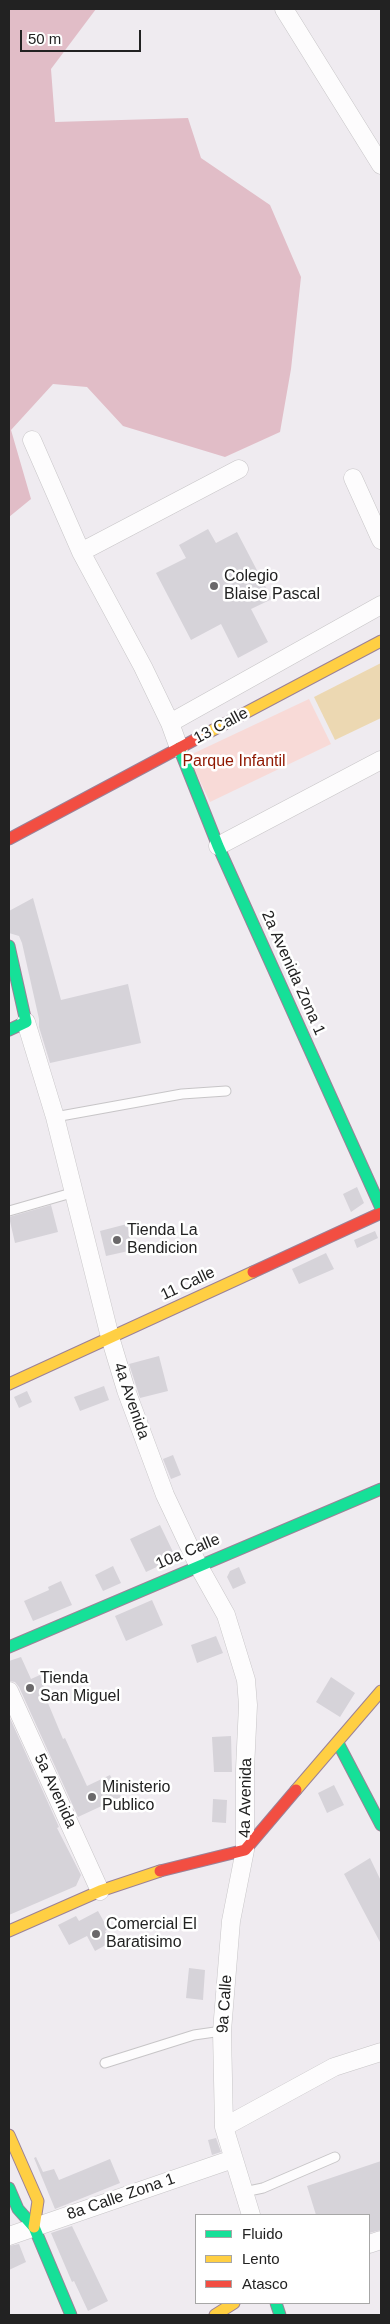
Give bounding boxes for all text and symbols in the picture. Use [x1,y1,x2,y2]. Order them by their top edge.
scale bar [22,20,144,52]
text: 50 m [28,30,61,47]
place label: Colegio Blaise Pascal [224,567,320,605]
marker: Colegio Blaise Pascal [208,580,220,592]
street label: 13 Calle [191,704,251,748]
park label: Parque Infantil [182,752,286,772]
street label: 2a Avenida Zona 1 [257,908,329,1038]
place label: Tienda La Bendicion [127,1221,198,1259]
marker: Tienda La Bendicion [111,1234,123,1246]
street label: 11 Calle [158,1263,218,1305]
street label: 4a Avenida [109,1360,153,1442]
street label: 10a Calle [153,1530,223,1574]
place label: Tienda San Miguel [40,1669,120,1707]
marker: Tienda San Miguel [24,1682,36,1694]
street label: 5a Avenida [29,1751,81,1831]
street label: 4a Avenida [236,1758,256,1838]
place label: Ministerio Publico [102,1778,170,1816]
marker: Ministerio Publico [86,1791,98,1803]
place label: Comercial El Baratisimo [106,1915,197,1953]
marker: Comercial El Baratisimo [90,1928,102,1940]
street label: 9a Calle [213,1974,237,2034]
street label: 8a Calle Zona 1 [64,2170,178,2224]
legend [195,2214,370,2304]
text: Fluido [242,2225,283,2242]
text: Lento [242,2250,280,2267]
text: Atasco [242,2275,288,2292]

